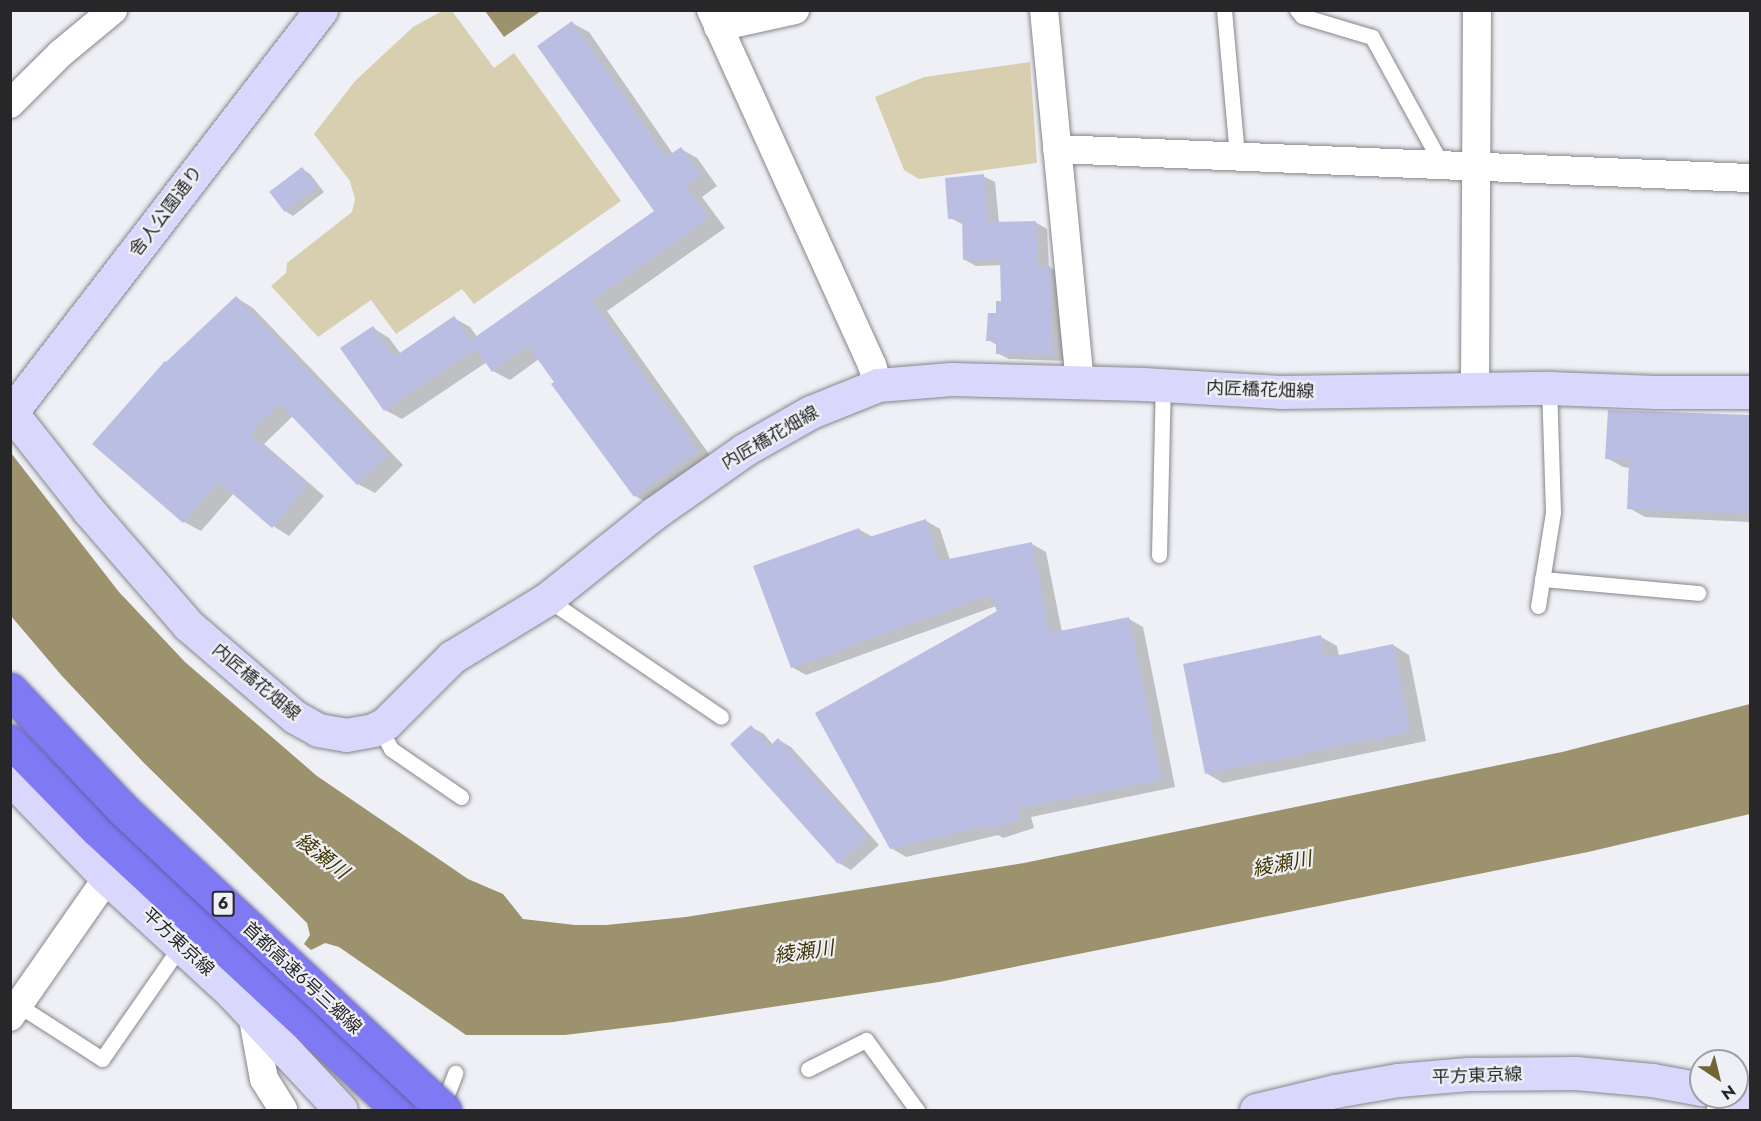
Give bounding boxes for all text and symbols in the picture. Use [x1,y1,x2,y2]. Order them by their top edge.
street label: 舎人公園通り [125,161,207,261]
street label: 内匠橋花畑線 [1206,377,1314,403]
street label: 内匠橋花畑線 [718,402,822,474]
street label: 内匠橋花畑線 [208,639,304,725]
water label: 綾瀬川 [291,828,353,884]
water label: 綾瀬川 [1250,846,1314,882]
road number: 6 [211,891,235,917]
street label: 平方東京線 [138,903,218,981]
street label: 首都高速6号三郷線 [238,917,366,1039]
water label: 綾瀬川 [773,936,835,968]
north arrow [1689,1049,1749,1109]
street label: 平方東京線 [1432,1064,1522,1088]
text: N [1717,1079,1740,1106]

